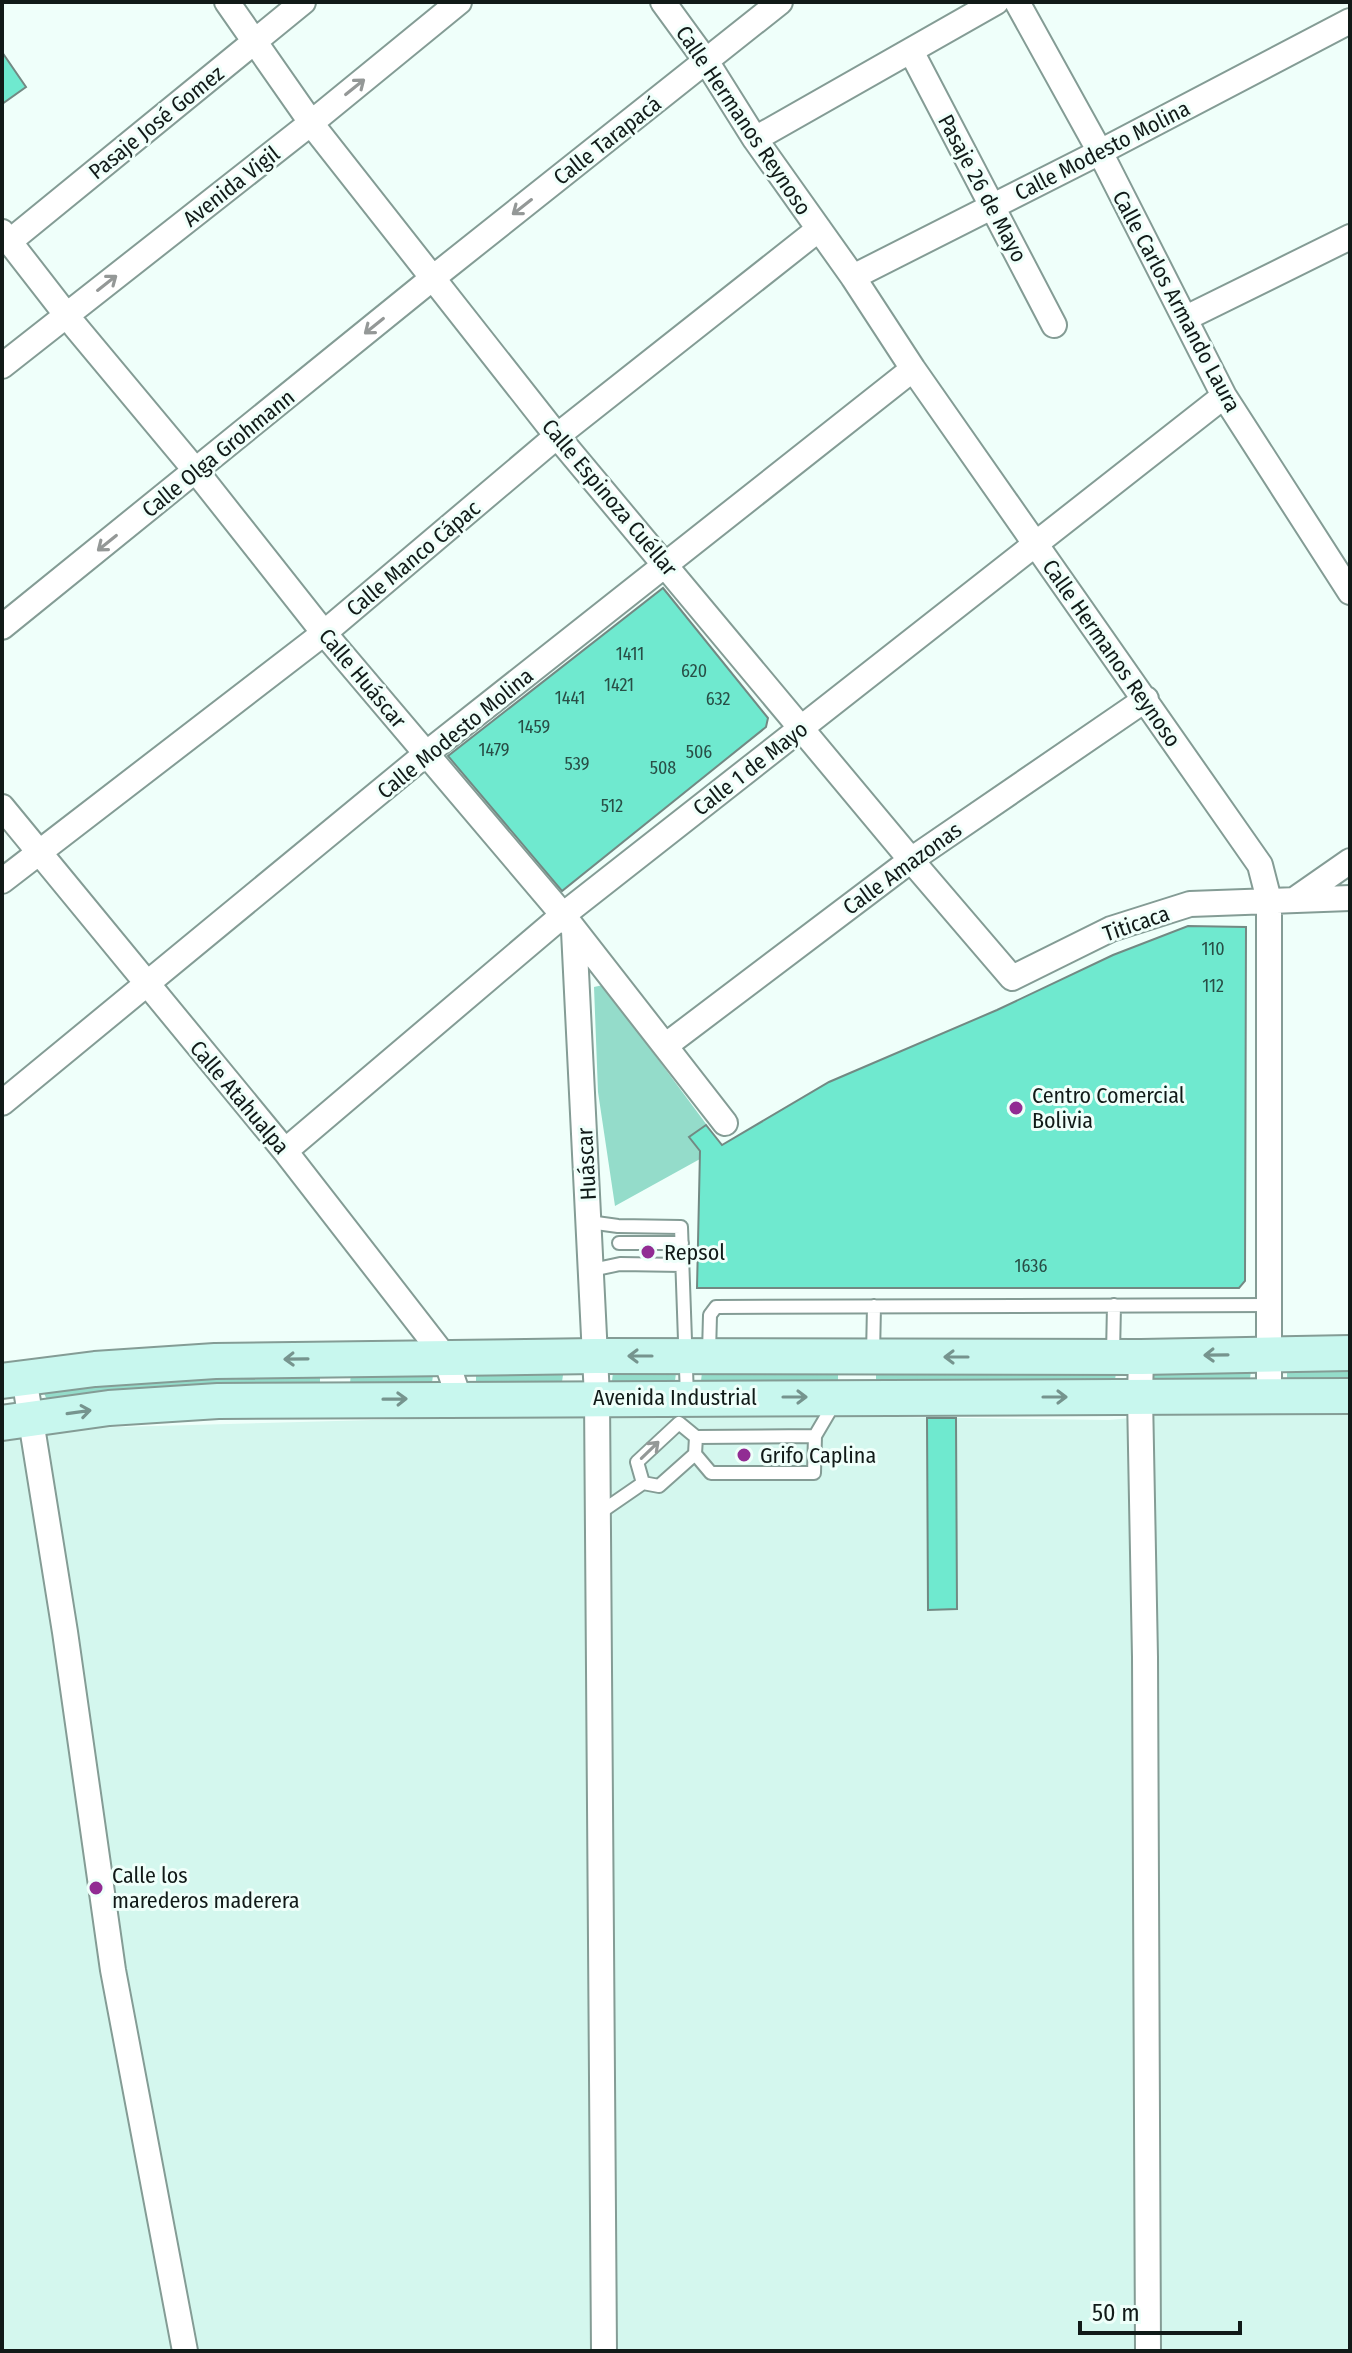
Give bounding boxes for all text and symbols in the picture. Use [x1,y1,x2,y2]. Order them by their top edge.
street label: Calle Hermanos Reynoso [670,20,817,220]
street label: Pasaje José Gomez [83,60,230,185]
one-way arrow [344,78,365,96]
street label: Calle Tarapacá [548,90,666,191]
street label: Calle Modesto Molina [1010,95,1194,206]
street label: Pasaje 26 de Mayo [932,110,1033,267]
street label: Avenida Vigil [178,140,285,233]
street label: Calle Carlos Armando Laura [1107,186,1246,417]
one-way arrow [512,199,533,216]
one-way arrow [96,274,117,291]
one-way arrow [364,317,385,335]
street label: Calle Olga Grohmann [137,384,300,523]
street label: Calle Espinoza Cuéllar [536,413,683,581]
street label: Calle Manco Cápac [341,494,486,622]
one-way arrow [97,534,118,552]
street label: Calle Hermanos Reynoso [1037,554,1187,752]
street label: Calle Huáscar [313,623,412,734]
house number: 1411 [616,643,644,665]
house number: 620 [681,660,707,682]
street label: Calle Modesto Molina [372,662,539,805]
house number: 1421 [604,674,634,696]
house number: 1441 [555,687,585,709]
house number: 632 [706,688,730,710]
street label: Calle 1 de Mayo [688,715,813,822]
house number: 1459 [518,716,550,738]
house number: 1479 [478,739,510,761]
house number: 506 [686,741,712,763]
house number: 539 [565,753,589,775]
house number: 508 [650,757,676,779]
house number: 512 [601,795,623,817]
street label: Calle Amazonas [838,816,967,920]
street label: Titicaca [1099,900,1173,947]
house number: 110 [1201,938,1225,960]
house number: 112 [1202,975,1224,997]
street label: Calle Atahualpa [184,1035,295,1160]
place label: Centro Comercial Bolivia [1032,1082,1185,1134]
marker: Centro Comercial Bolivia [1007,1099,1025,1117]
street label: Huáscar [571,1127,602,1201]
place label: Repsol [664,1239,725,1266]
marker: Repsol [639,1243,657,1261]
house number: 1636 [1015,1255,1047,1277]
one-way arrow [627,1348,654,1364]
one-way arrow [1203,1348,1230,1363]
one-way arrow [943,1349,970,1365]
one-way arrow [283,1352,310,1367]
street label: Avenida Industrial [593,1384,757,1411]
one-way arrow [781,1389,808,1405]
one-way arrow [1041,1389,1068,1405]
one-way arrow [381,1391,408,1407]
one-way arrow [66,1404,91,1419]
one-way arrow [640,1441,659,1460]
place label: Grifo Caplina [760,1442,876,1469]
marker: Grifo Caplina [735,1446,753,1464]
place label: Calle los marederos maderera [112,1862,300,1914]
marker: Calle los marederos maderera [87,1879,105,1897]
scale bar [1080,2285,1240,2335]
text: 50 m [1092,2299,1140,2327]

